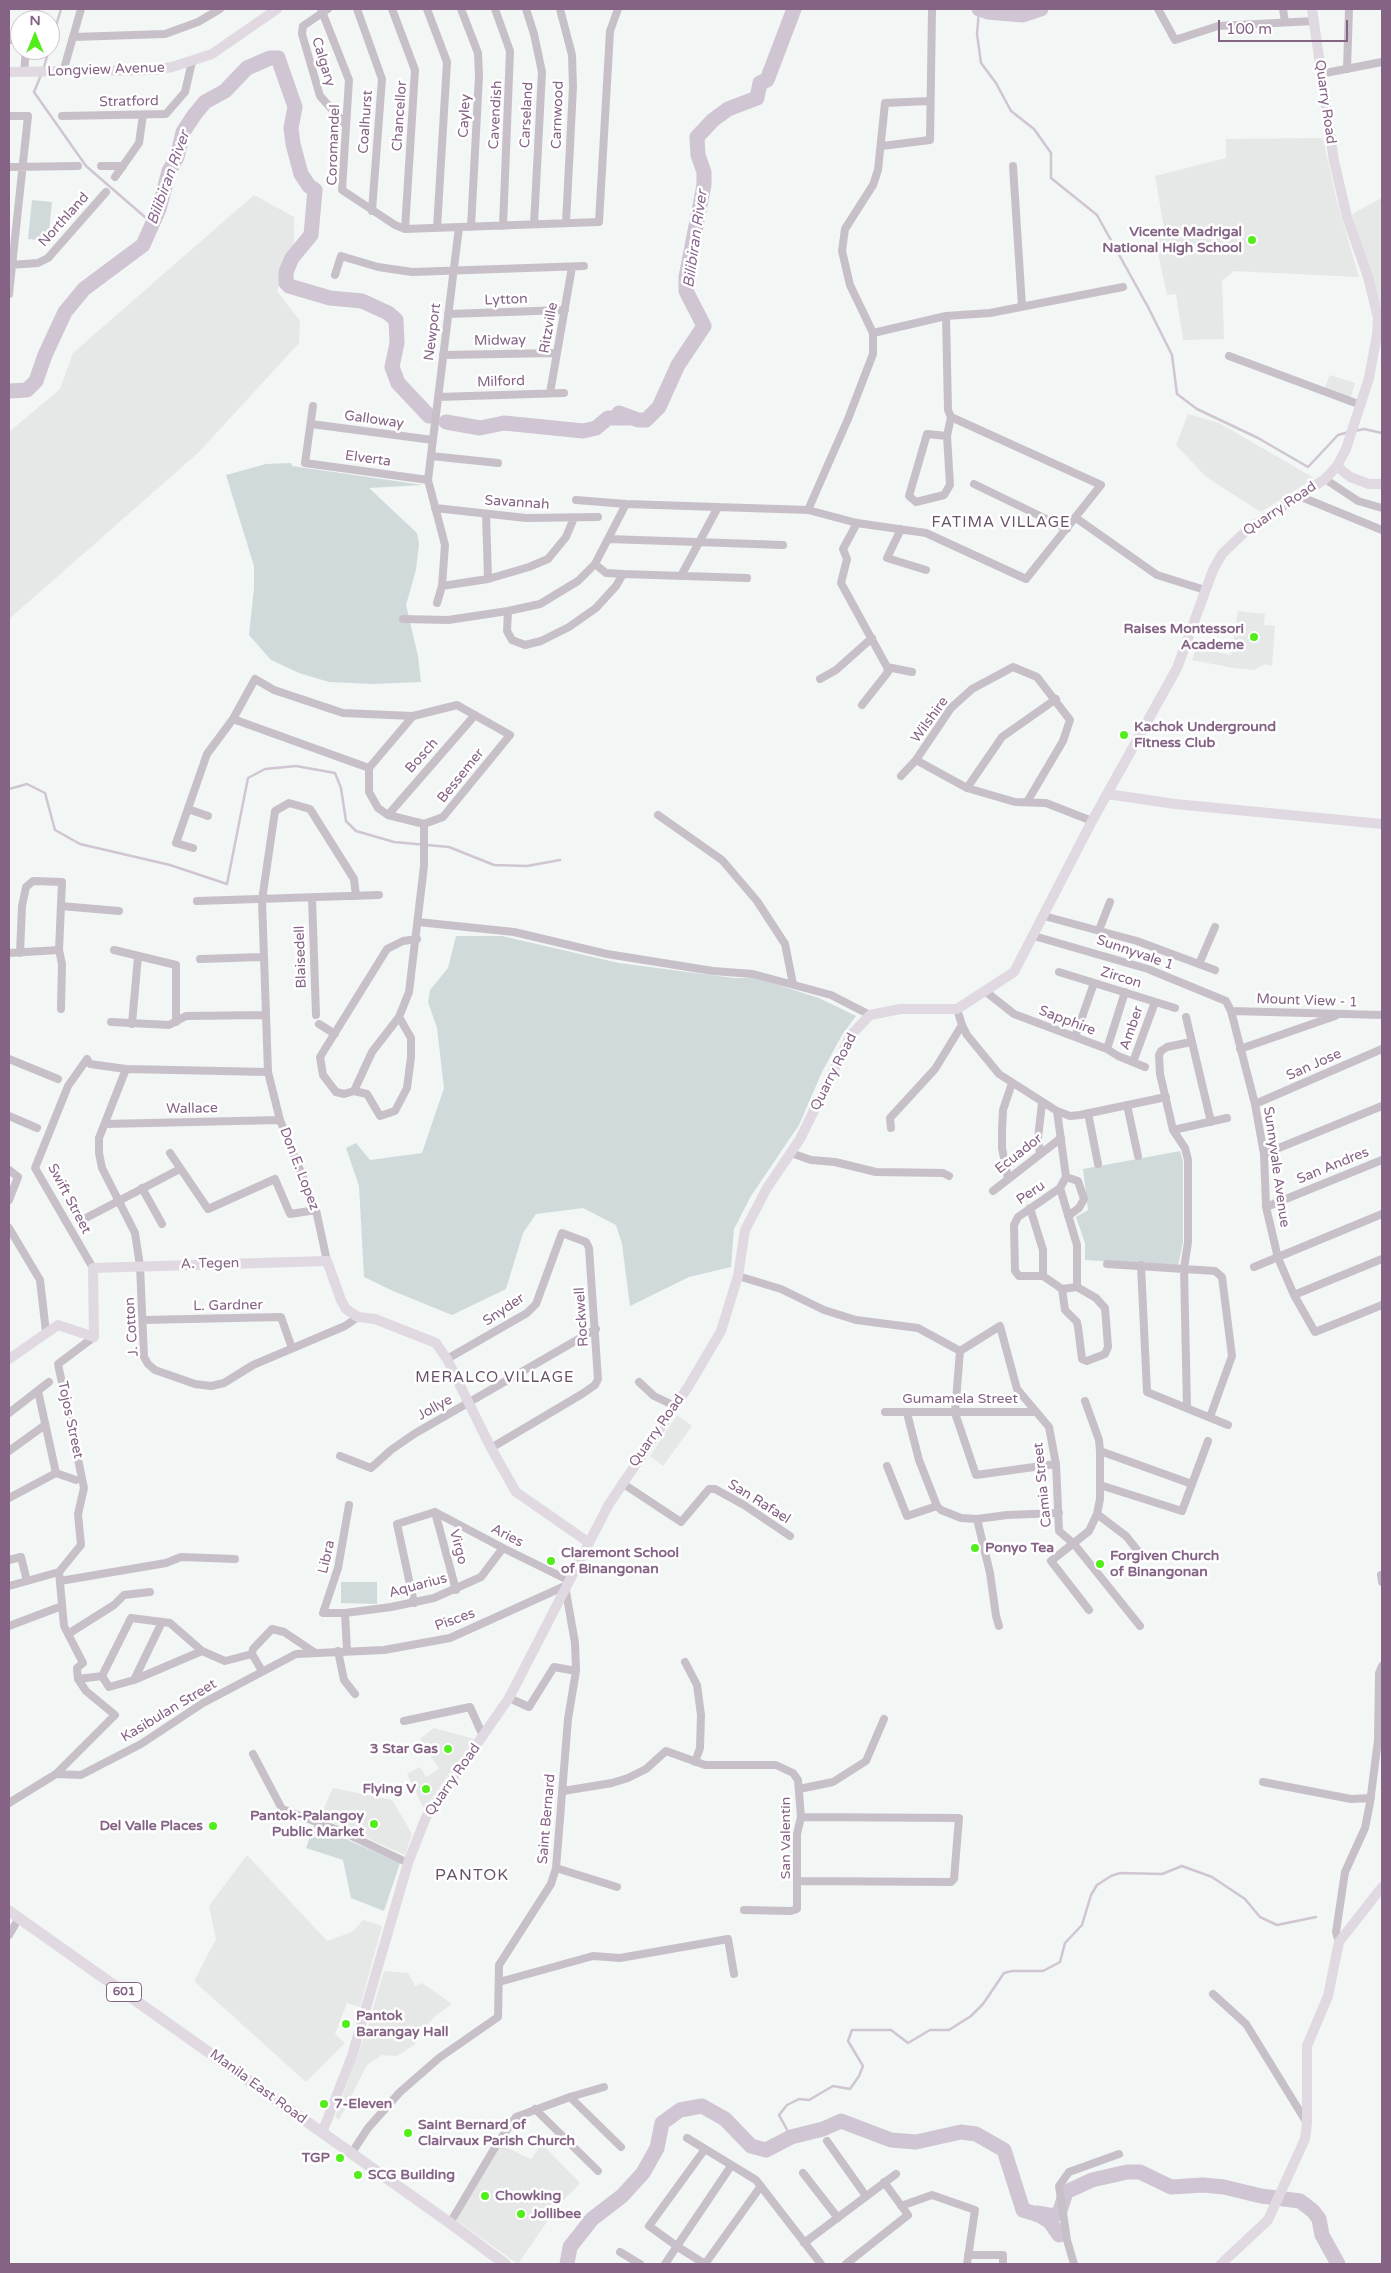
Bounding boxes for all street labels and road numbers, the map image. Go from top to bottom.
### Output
street label: Calgary [308,35,338,89]
street label: Quarry Road [1311,59,1339,145]
street label: Longview Avenue [47,60,165,80]
street label: Chancellor [389,80,411,152]
street label: Cavendish [486,80,506,150]
street label: Carseland [517,81,537,149]
street label: Carnwood [548,81,568,149]
street label: Coalhurst [355,90,377,154]
street label: Stratford [99,93,159,111]
street label: Cayley [455,94,475,138]
street label: Coromandel [324,104,344,186]
street label: Northland [35,189,93,251]
street label: Lytton [484,291,528,309]
street label: Ritzville [536,301,562,355]
street label: Newport [421,302,445,362]
street label: Midway [474,332,526,350]
street label: Milford [477,373,525,391]
street label: Galloway [343,407,405,433]
street label: Elverta [344,447,392,471]
street label: Quarry Road [1240,478,1320,540]
street label: Savannah [484,492,550,514]
street label: Wilshire [908,694,952,746]
street label: Bosch [402,735,442,777]
street label: Bessemer [434,745,488,807]
street label: Blaisedell [292,925,310,989]
street label: Sunnyvale 1 [1094,932,1176,974]
street label: Zircon [1098,964,1144,992]
street label: Mount View - 1 [1256,991,1358,1011]
street label: Sapphire [1036,1003,1098,1039]
street label: Amber [1117,1004,1147,1052]
street label: Quarry Road [807,1030,861,1114]
street label: San Jose [1284,1045,1344,1085]
street label: Wallace [166,1100,218,1118]
street label: Sunnyvale Avenue [1259,1106,1293,1228]
street label: Don E. Lopez [275,1125,323,1213]
street label: Ecuador [992,1130,1046,1178]
street label: San Andres [1295,1144,1371,1188]
street label: Swift Street [44,1161,94,1237]
street label: Peru [1013,1177,1049,1209]
street label: A. Tegen [181,1255,239,1273]
street label: Rockwell [572,1287,592,1347]
street label: Snyder [480,1290,528,1330]
street label: J. Cotton [122,1297,142,1357]
street label: L. Gardner [193,1297,263,1315]
street label: Tojos Street [54,1380,86,1460]
street label: Quarry Road [626,1391,688,1471]
street label: Gumamela Street [902,1391,1018,1407]
street label: Jollye [415,1392,455,1424]
street label: Camia Street [1030,1442,1056,1528]
street label: San Rafael [725,1476,793,1528]
street label: Aries [488,1521,526,1551]
street label: Virgo [445,1528,471,1566]
street label: Libra [315,1539,339,1575]
street label: Aquarius [387,1570,449,1602]
street label: Pisces [433,1605,477,1635]
street label: Kasibulan Street [118,1676,220,1746]
street label: Quarry Road [422,1740,484,1820]
street label: Saint Bernard [535,1773,559,1865]
street label: San Valentin [778,1797,794,1879]
road number: 601 [106,1982,142,2001]
street label: Manila East Road [206,2046,310,2128]

